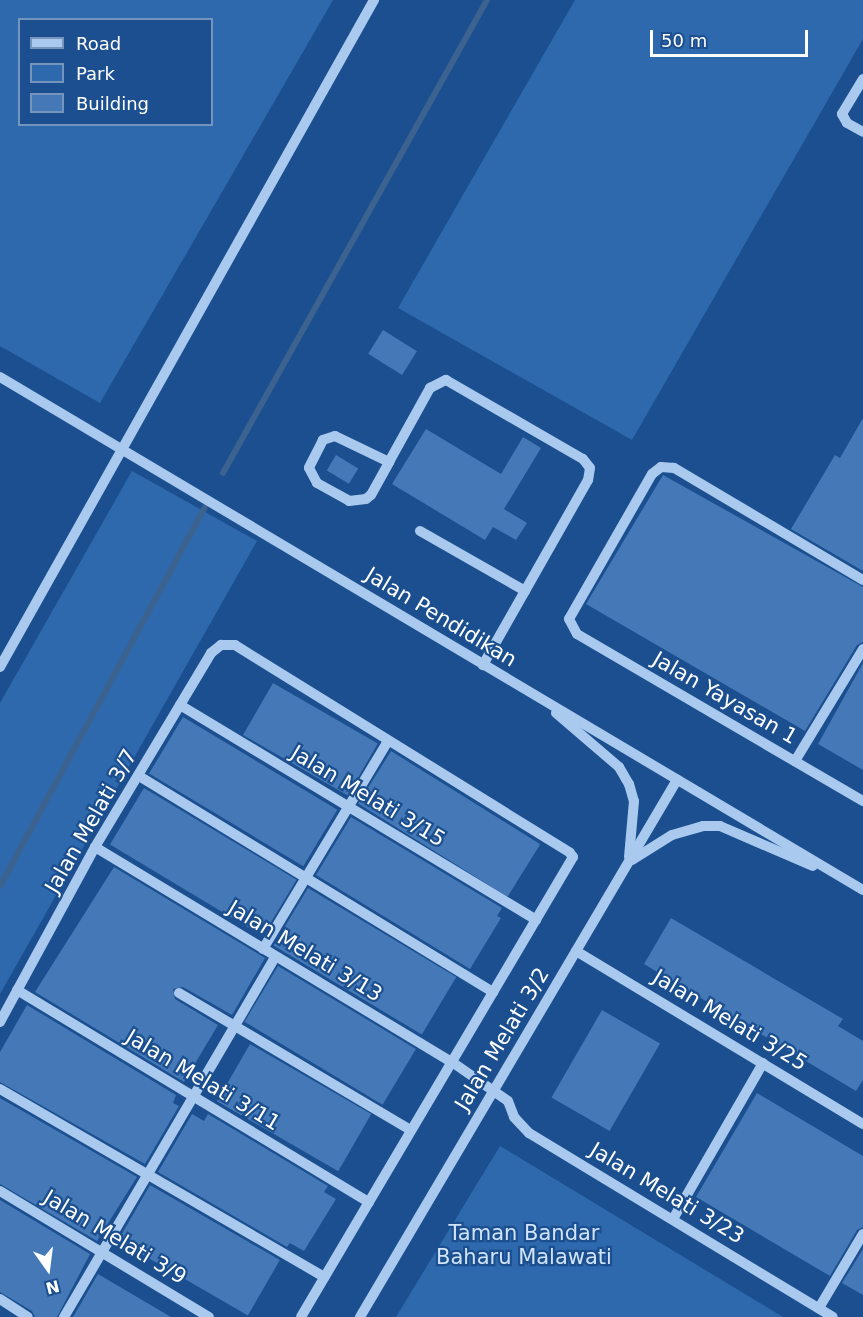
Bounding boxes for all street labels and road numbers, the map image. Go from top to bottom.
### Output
street label: Jalan Pendidikan [361,562,521,672]
street label: Jalan Yayasan 1 [648,646,802,750]
street label: Jalan Melati 3/15 [286,740,450,852]
street label: Jalan Melati 3/7 [40,745,142,897]
street label: Jalan Melati 3/13 [223,895,387,1007]
street label: Jalan Melati 3/2 [449,963,555,1115]
street label: Jalan Melati 3/25 [648,964,812,1076]
street label: Jalan Melati 3/11 [121,1024,285,1136]
street label: Jalan Melati 3/23 [585,1137,749,1249]
street label: Jalan Melati 3/9 [39,1184,191,1290]

